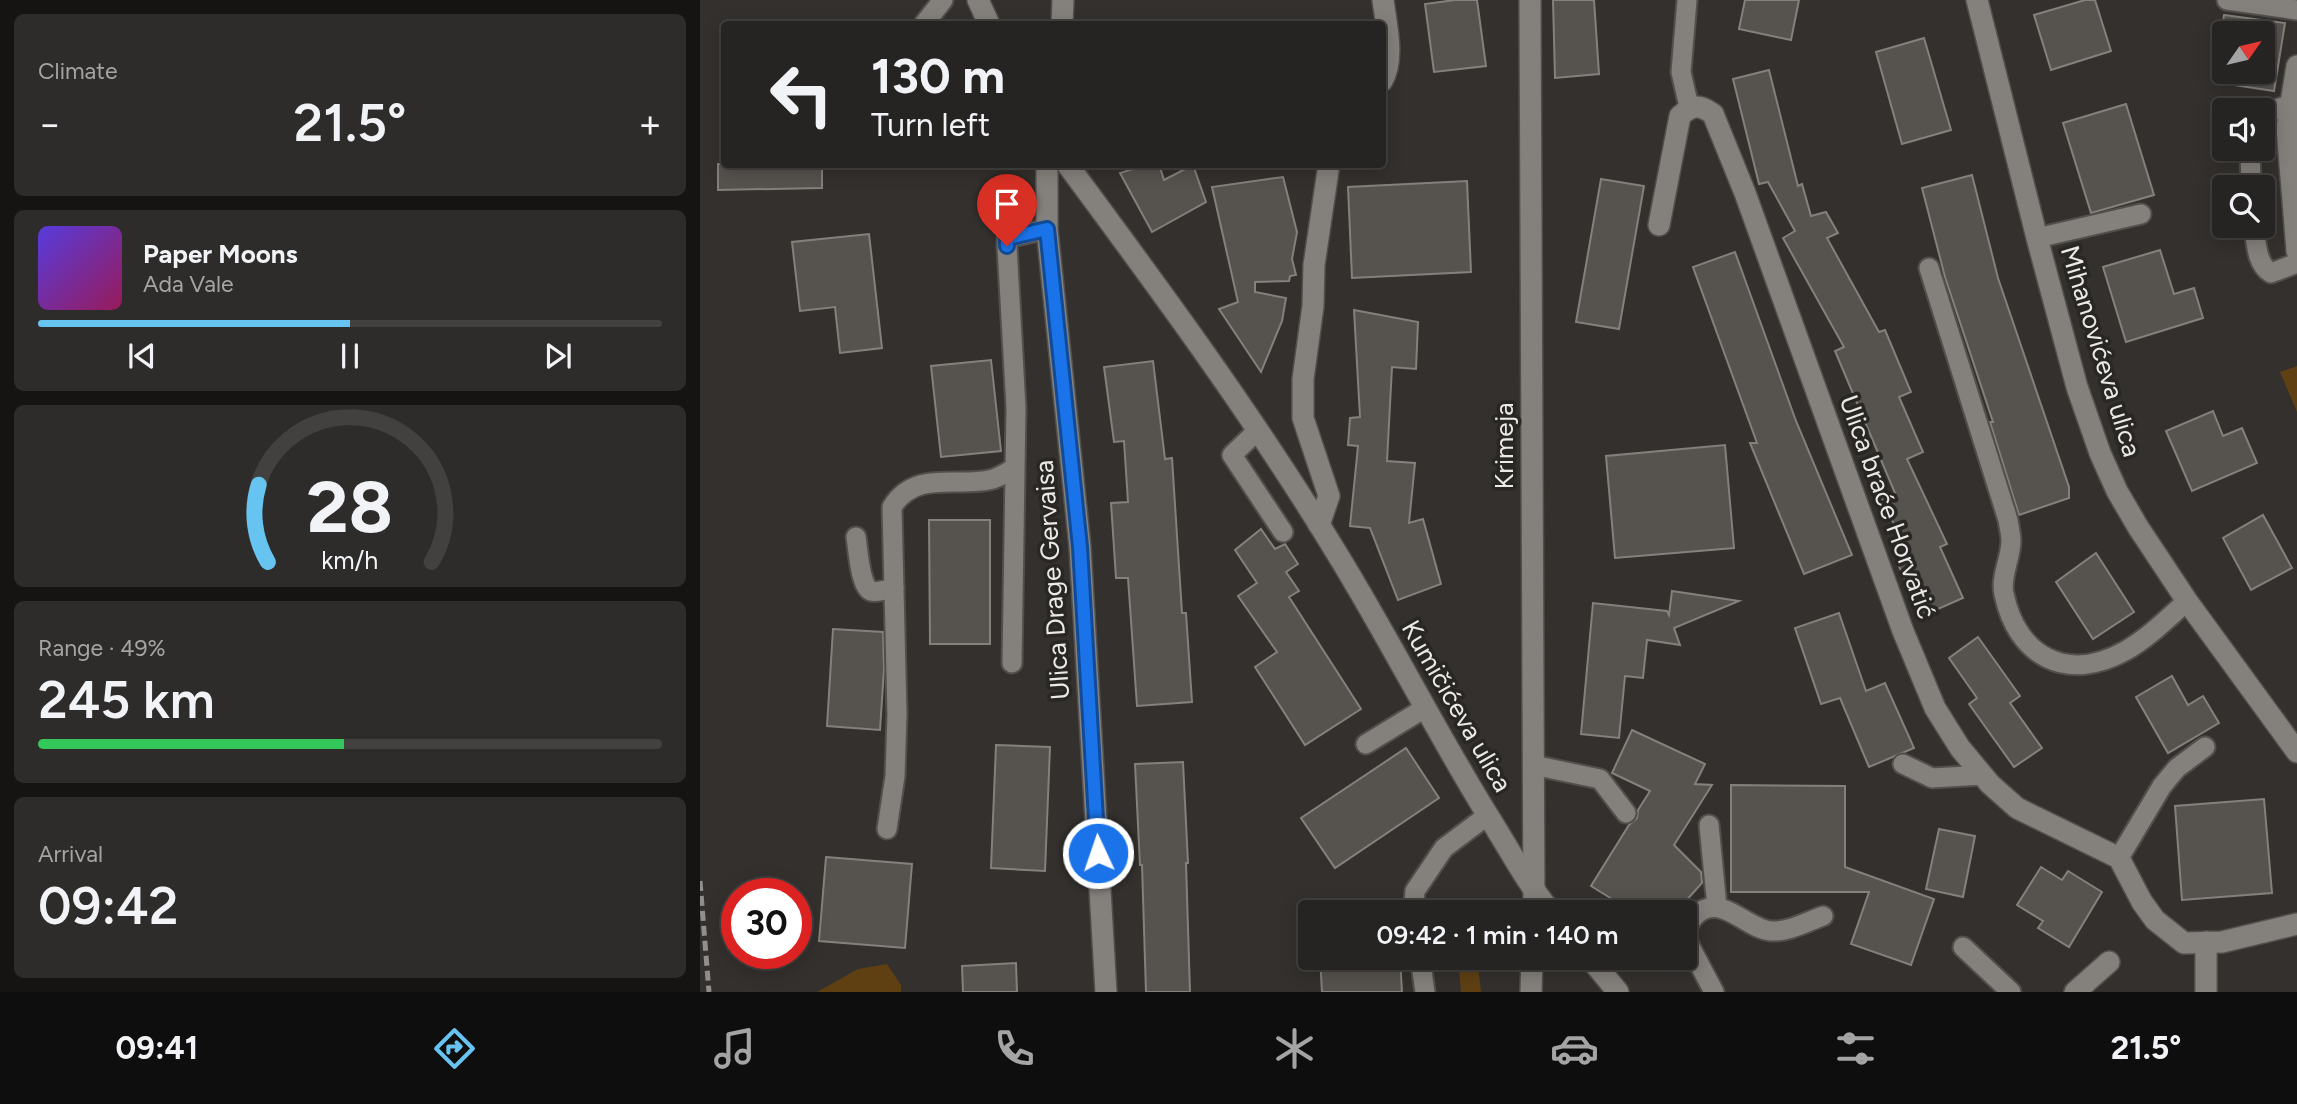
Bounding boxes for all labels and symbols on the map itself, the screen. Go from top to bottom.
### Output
north arrow [2212,21,2275,84]
pin [977,174,1037,246]
street label: Mihanovićeva ulica [2054,242,2148,460]
street label: Ulica braće Horvatić [1833,391,1943,623]
street label: Krimeja [1488,402,1520,490]
street label: Ulica Drage Gervaisa [1028,459,1076,701]
street label: Kumičićeva ulica [1395,614,1519,798]
position arrow [1061,816,1135,890]
speed limit sign: 30 [721,878,812,969]

